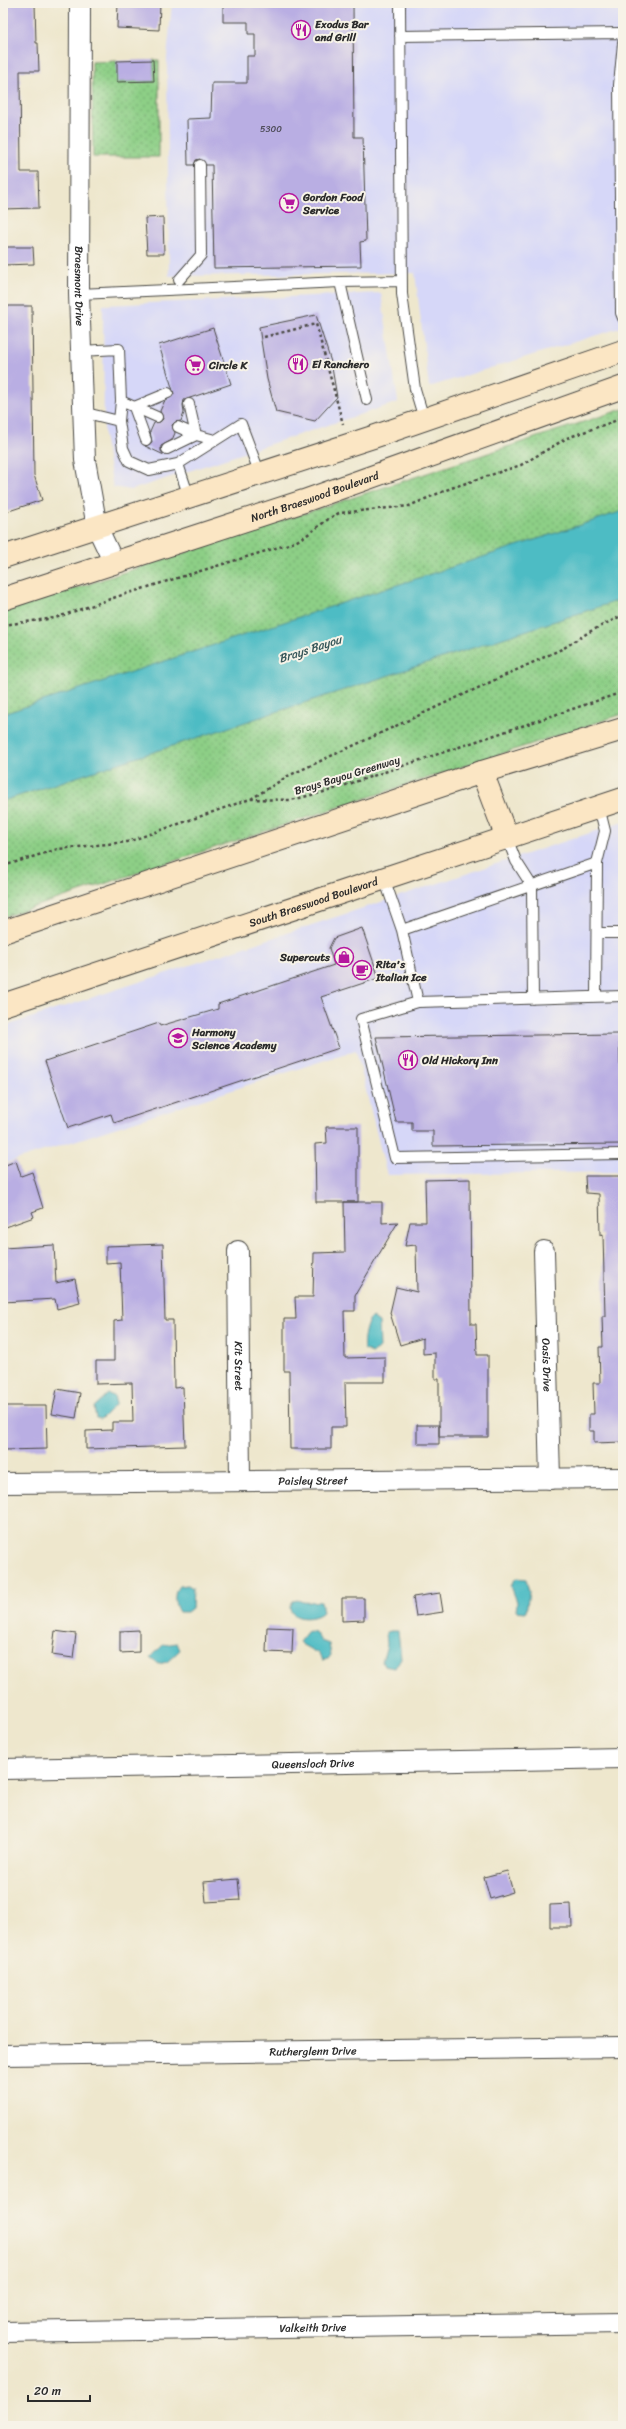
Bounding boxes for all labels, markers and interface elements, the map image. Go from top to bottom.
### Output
place label: Exodus Bar and Grill [314,15,370,47]
restaurant icon: Exodus Bar and Grill [290,19,312,41]
house number: 5300 [260,121,282,137]
place label: Gordon Food Service [302,188,364,220]
supermarket icon: Gordon Food Service [278,192,300,214]
street label: Braesmont Drive [69,246,89,327]
restaurant icon: El Ranchero [287,353,309,375]
supermarket icon: Circle K [184,354,206,376]
place label: El Ranchero [312,355,370,374]
place label: Circle K [208,356,249,375]
street label: North Braeswood Boulevard [248,466,383,528]
water label: Brays Bayou [276,628,346,670]
street label: Brays Bayou Greenway [292,750,403,801]
street label: South Braeswood Boulevard [246,872,382,933]
shop icon: Supercuts [333,946,355,968]
place label: Supercuts [279,948,331,967]
place label: Rita's Italian Ice [375,955,427,987]
cafe icon: Rita's Italian Ice [351,959,373,981]
place label: Harmony Science Academy [191,1023,277,1055]
school or university icon: Harmony Science Academy [167,1027,189,1049]
restaurant icon: Old Hickory Inn [397,1049,419,1071]
place label: Old Hickory Inn [421,1051,498,1070]
street label: Oasis Drive [536,1338,557,1392]
street label: Kit Street [229,1341,248,1391]
street label: Paisley Street [278,1471,348,1491]
street label: Queensloch Drive [272,1754,355,1774]
street label: Rutherglenn Drive [269,2041,357,2062]
street label: Valkeith Drive [279,2318,347,2338]
scale bar [28,2377,90,2403]
text: 20 m [34,2380,61,2402]

